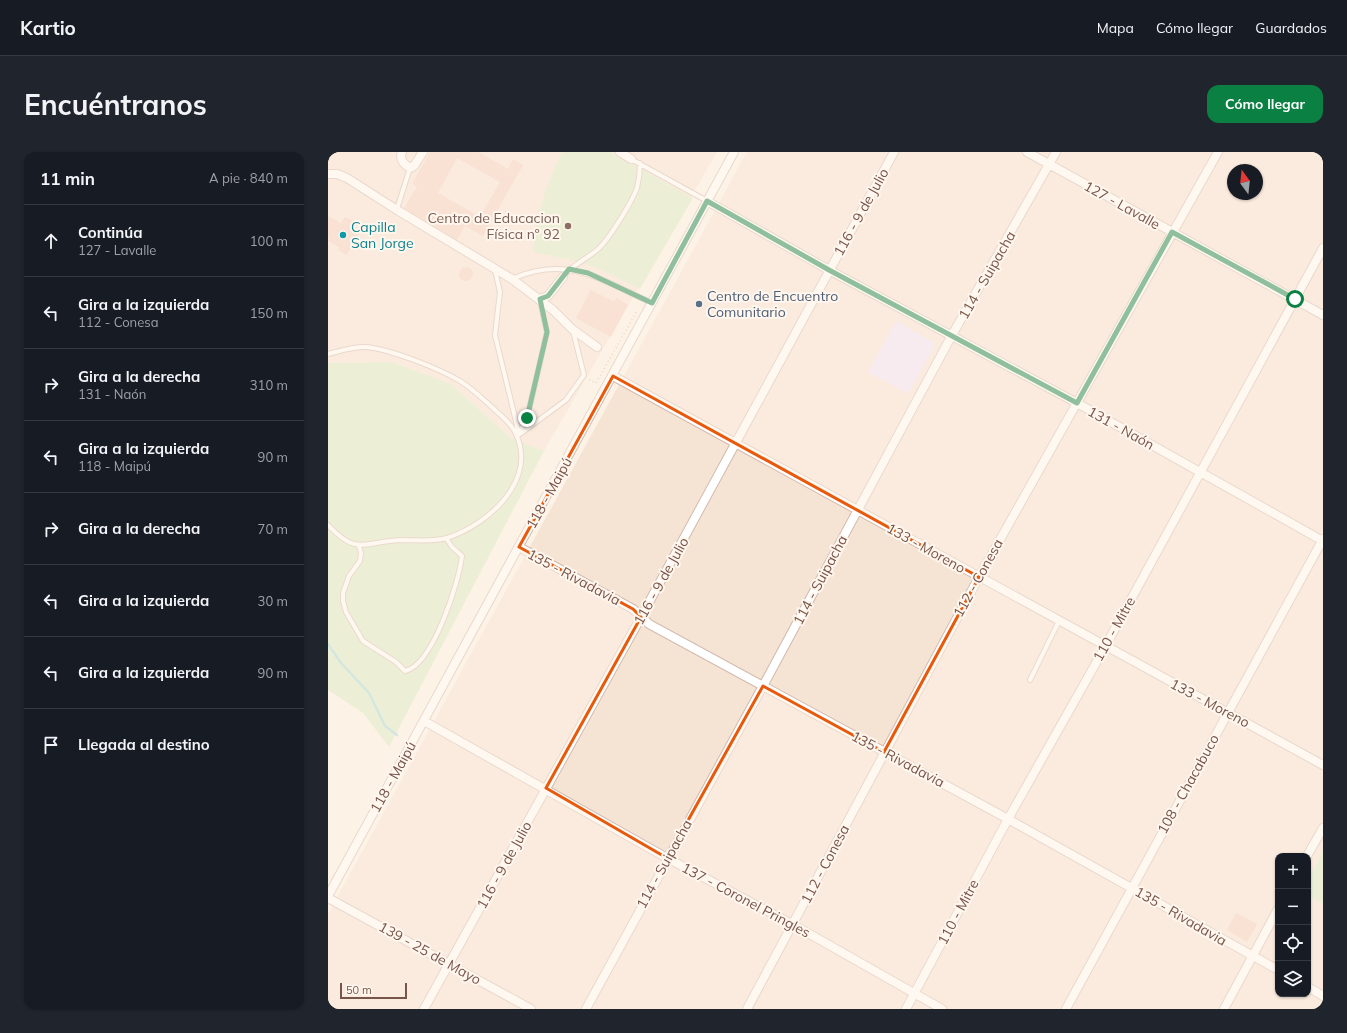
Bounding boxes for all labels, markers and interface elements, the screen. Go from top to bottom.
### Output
text: Kartio [20,16,76,40]
text: Mapa [1097,19,1134,37]
text: Cómo llegar [1156,19,1233,37]
text: Guardados [1255,19,1327,37]
button: Cómo llegar [1207,85,1323,123]
text: Encuéntranos [24,87,207,122]
north arrow [1227,164,1263,200]
street label: 116 - 9 de Julio [829,165,893,259]
text: 11 min [40,168,95,189]
text: A pie · 840 m [209,170,288,186]
street label: 127 - Lavalle [1081,177,1163,233]
place label: Centro de Educacion Física nº 92 [427,209,560,243]
place label: Capilla San Jorge [351,218,414,252]
marker: Centro de Educacion Física nº 92 [563,221,573,231]
text: Continúa [78,223,143,242]
street label: 114 - Suipacha [954,228,1020,322]
icon: ahead [40,230,62,252]
marker: Capilla San Jorge [338,230,348,240]
text: 100 m [250,233,288,249]
text: 127 - Lavalle [78,242,156,258]
place label: Centro de Encuentro Comunitario [707,287,838,321]
route start [1286,290,1304,308]
text: Gira a la izquierda [78,295,209,314]
marker: Centro de Encuentro Comunitario [694,299,704,309]
icon: left [40,302,62,324]
text: 150 m [250,305,288,321]
text: 112 - Conesa [78,314,159,330]
text: Gira a la derecha [78,367,200,386]
icon: right [40,374,62,396]
text: 310 m [250,377,288,393]
text: 131 - Naón [78,386,146,402]
street label: 131 - Naón [1084,402,1158,454]
route end [518,409,536,427]
text: Gira a la izquierda [78,439,209,458]
icon: left [40,446,62,468]
text: 90 m [258,449,288,465]
street label: 118 - Maipú [522,454,576,532]
text: 118 - Maipú [78,458,151,474]
icon: right [40,518,62,540]
text: Gira a la derecha [78,519,200,538]
street label: 133 - Moreno [883,519,969,577]
text: 70 m [258,521,288,537]
street label: 114 - Suipacha [789,532,851,628]
street label: 116 - 9 de Julio [629,534,693,628]
street label: 112 - Conesa [949,536,1007,620]
street label: 135 - Rivadavia [524,545,624,609]
icon: left [40,590,62,612]
text: Gira a la izquierda [78,591,209,610]
text: 30 m [258,593,288,609]
street label: 110 - Mitre [1089,593,1139,665]
icon: left [40,662,62,684]
text: Gira a la izquierda [78,663,209,682]
text: 90 m [258,665,288,681]
street label: 133 - Moreno [1167,675,1253,731]
street label: 135 - Rivadavia [848,727,948,791]
street label: 108 - Chacabuco [1153,731,1223,837]
icon: arrive [40,734,62,756]
text: Llegada al destino [78,735,210,754]
street label: 118 - Maipú [366,738,420,816]
street label: 114 - Suipacha [632,816,696,912]
street label: 116 - 9 de Julio [472,818,536,912]
street label: 112 - Conesa [797,821,853,907]
map controls [1275,853,1311,997]
button: + [1275,853,1311,889]
street label: 137 - Coronel Pringles [679,858,814,942]
street label: 110 - Mitre [933,876,983,948]
street label: 135 - Rivadavia [1132,882,1230,950]
button: − [1275,889,1311,925]
street label: 139 - 25 de Mayo [376,917,484,989]
button: locate [1275,925,1311,961]
button: layers [1275,961,1311,997]
scale bar [340,981,407,1000]
text: 50 m [346,983,372,997]

